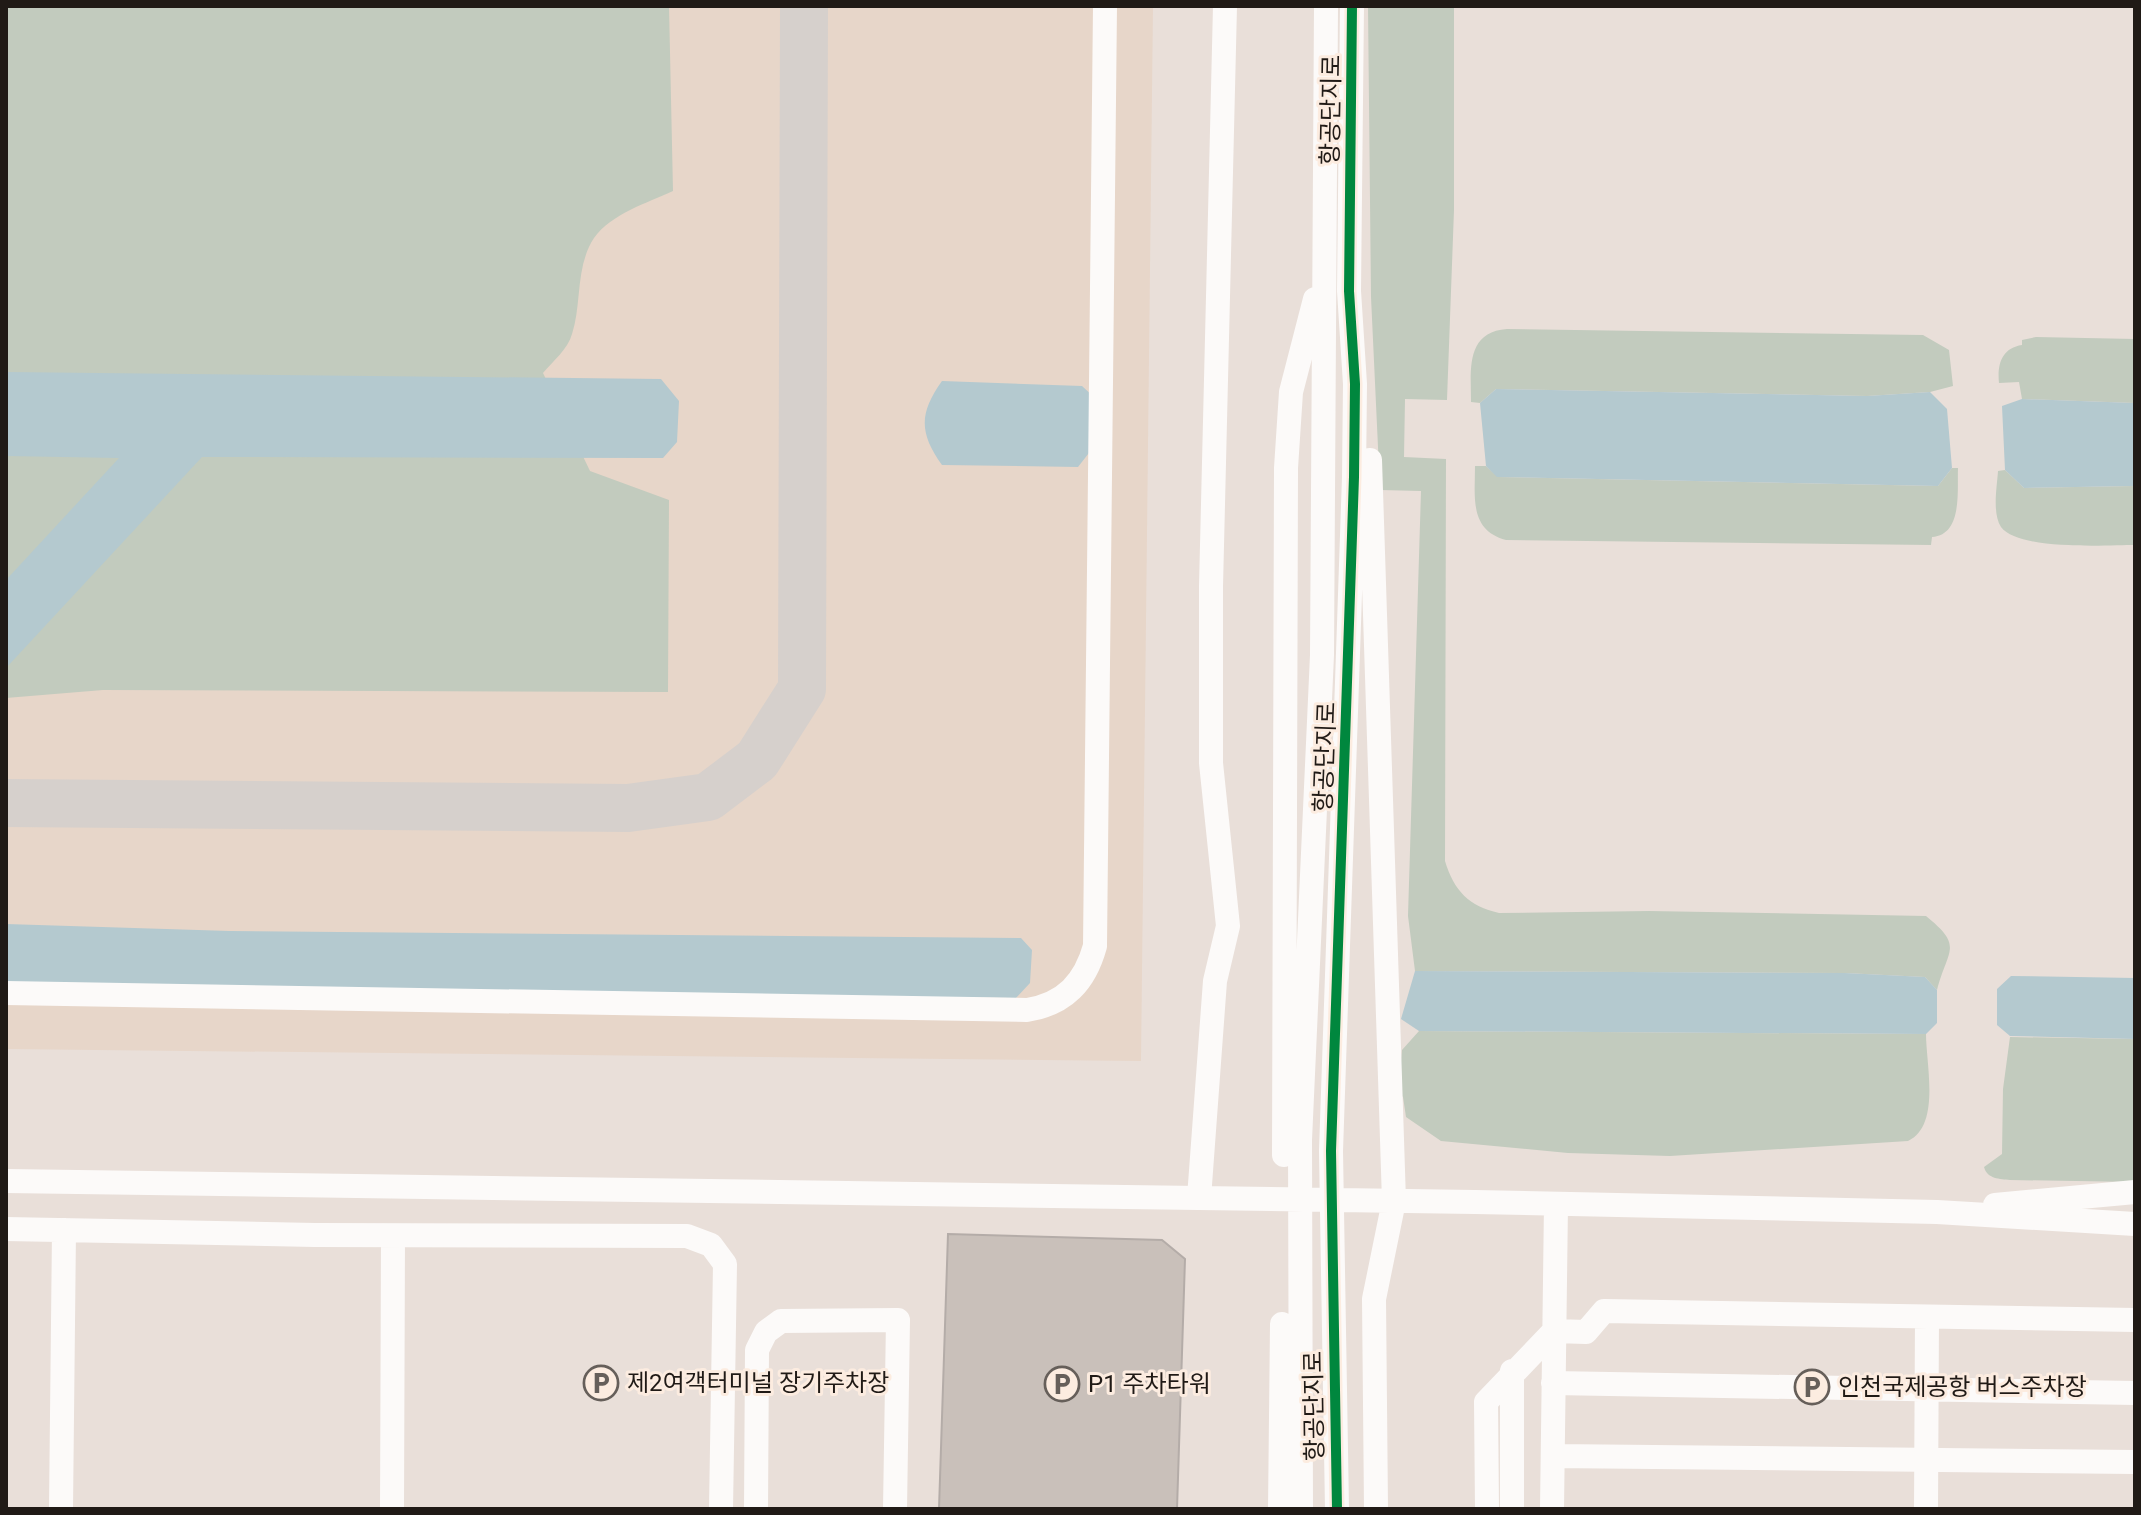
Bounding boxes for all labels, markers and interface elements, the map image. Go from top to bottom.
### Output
street label: 항공단지로 [1316,55,1346,165]
street label: 항공단지로 [1309,701,1341,813]
street label: 항공단지로 [1299,1351,1329,1461]
parking icon: 제2여객터미널 장기주차장 [582,1364,620,1402]
parking icon: P1 주차타워 [1043,1365,1081,1403]
parking icon: 인천국제공항 버스주차장 [1793,1368,1831,1406]
place label: 제2여객터미널 장기주차장 [627,1369,889,1397]
place label: P1 주차타워 [1088,1370,1211,1398]
place label: 인천국제공항 버스주차장 [1838,1373,2087,1401]

